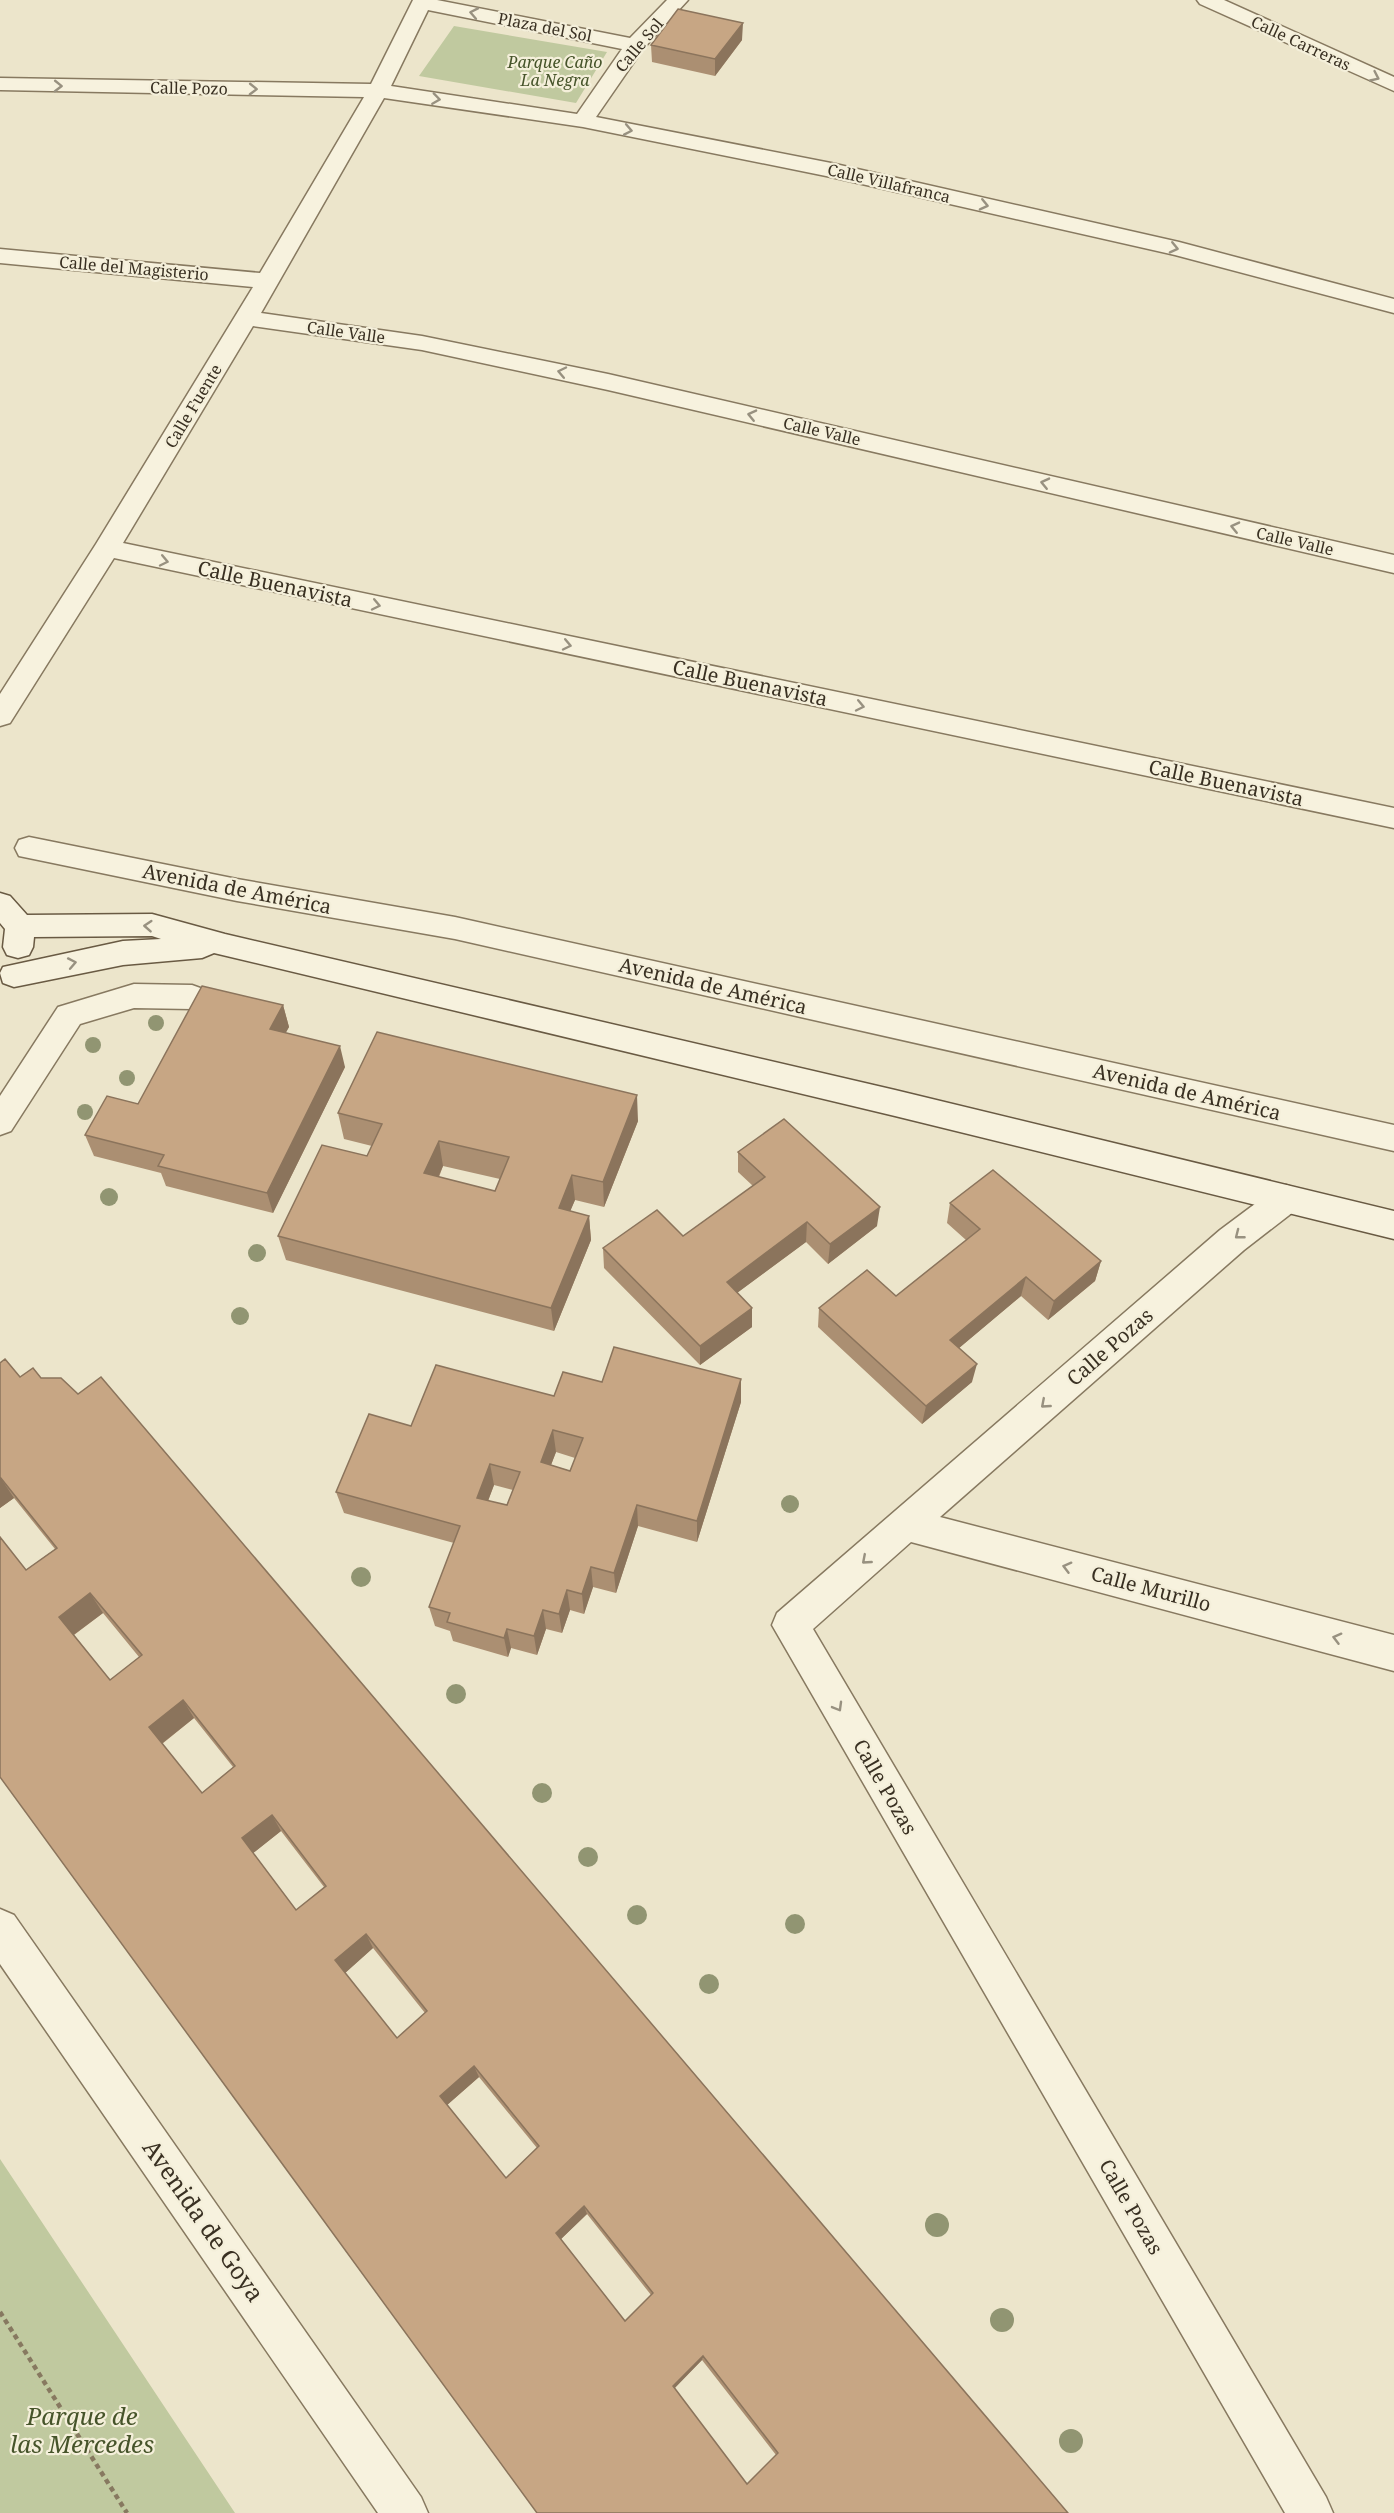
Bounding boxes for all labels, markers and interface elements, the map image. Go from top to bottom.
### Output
one-way arrow [469,7,479,20]
street label: Plaza del Sol [496,7,594,47]
street label: Calle Carreras [1248,10,1354,76]
street label: Calle Sol [610,13,668,77]
park label: Parque Caño La Negra [506,51,603,91]
one-way arrow [1369,69,1380,81]
street label: Calle Pozo [150,76,228,100]
one-way arrow [54,79,63,92]
one-way arrow [249,83,258,95]
one-way arrow [431,93,441,105]
one-way arrow [623,123,633,136]
street label: Calle Villafranca [825,158,953,208]
one-way arrow [978,197,988,210]
one-way arrow [1169,241,1179,254]
street label: Calle del Magisterio [58,251,210,285]
street label: Calle Valle [305,316,387,348]
street label: Calle Fuente [159,360,227,452]
one-way arrow [558,366,568,379]
one-way arrow [748,409,758,422]
street label: Calle Valle [781,411,863,451]
one-way arrow [1040,477,1050,490]
one-way arrow [1230,521,1240,534]
street label: Calle Valle [1254,521,1336,561]
one-way arrow [159,553,169,566]
street label: Calle Buenavista [195,554,355,613]
one-way arrow [370,598,380,611]
one-way arrow [561,638,571,651]
street label: Calle Buenavista [670,653,830,712]
one-way arrow [855,699,865,712]
street label: Calle Buenavista [1146,753,1306,812]
street label: Avenida de América [140,857,334,920]
one-way arrow [144,920,153,933]
street label: Avenida de América [617,951,810,1020]
one-way arrow [66,957,76,970]
street label: Avenida de América [1091,1057,1284,1126]
one-way arrow [1235,1227,1246,1238]
street label: Calle Pozas [1061,1302,1159,1392]
one-way arrow [1041,1397,1052,1408]
one-way arrow [862,1553,873,1564]
street label: Calle Murillo [1088,1560,1214,1617]
one-way arrow [1063,1562,1073,1574]
one-way arrow [1333,1632,1343,1645]
one-way arrow [831,1701,843,1711]
street label: Calle Pozas [847,1734,924,1839]
street label: Avenida de Goya [136,2132,273,2308]
street label: Calle Pozas [1093,2154,1170,2259]
park label: Parque de las Mercedes [10,2399,154,2460]

